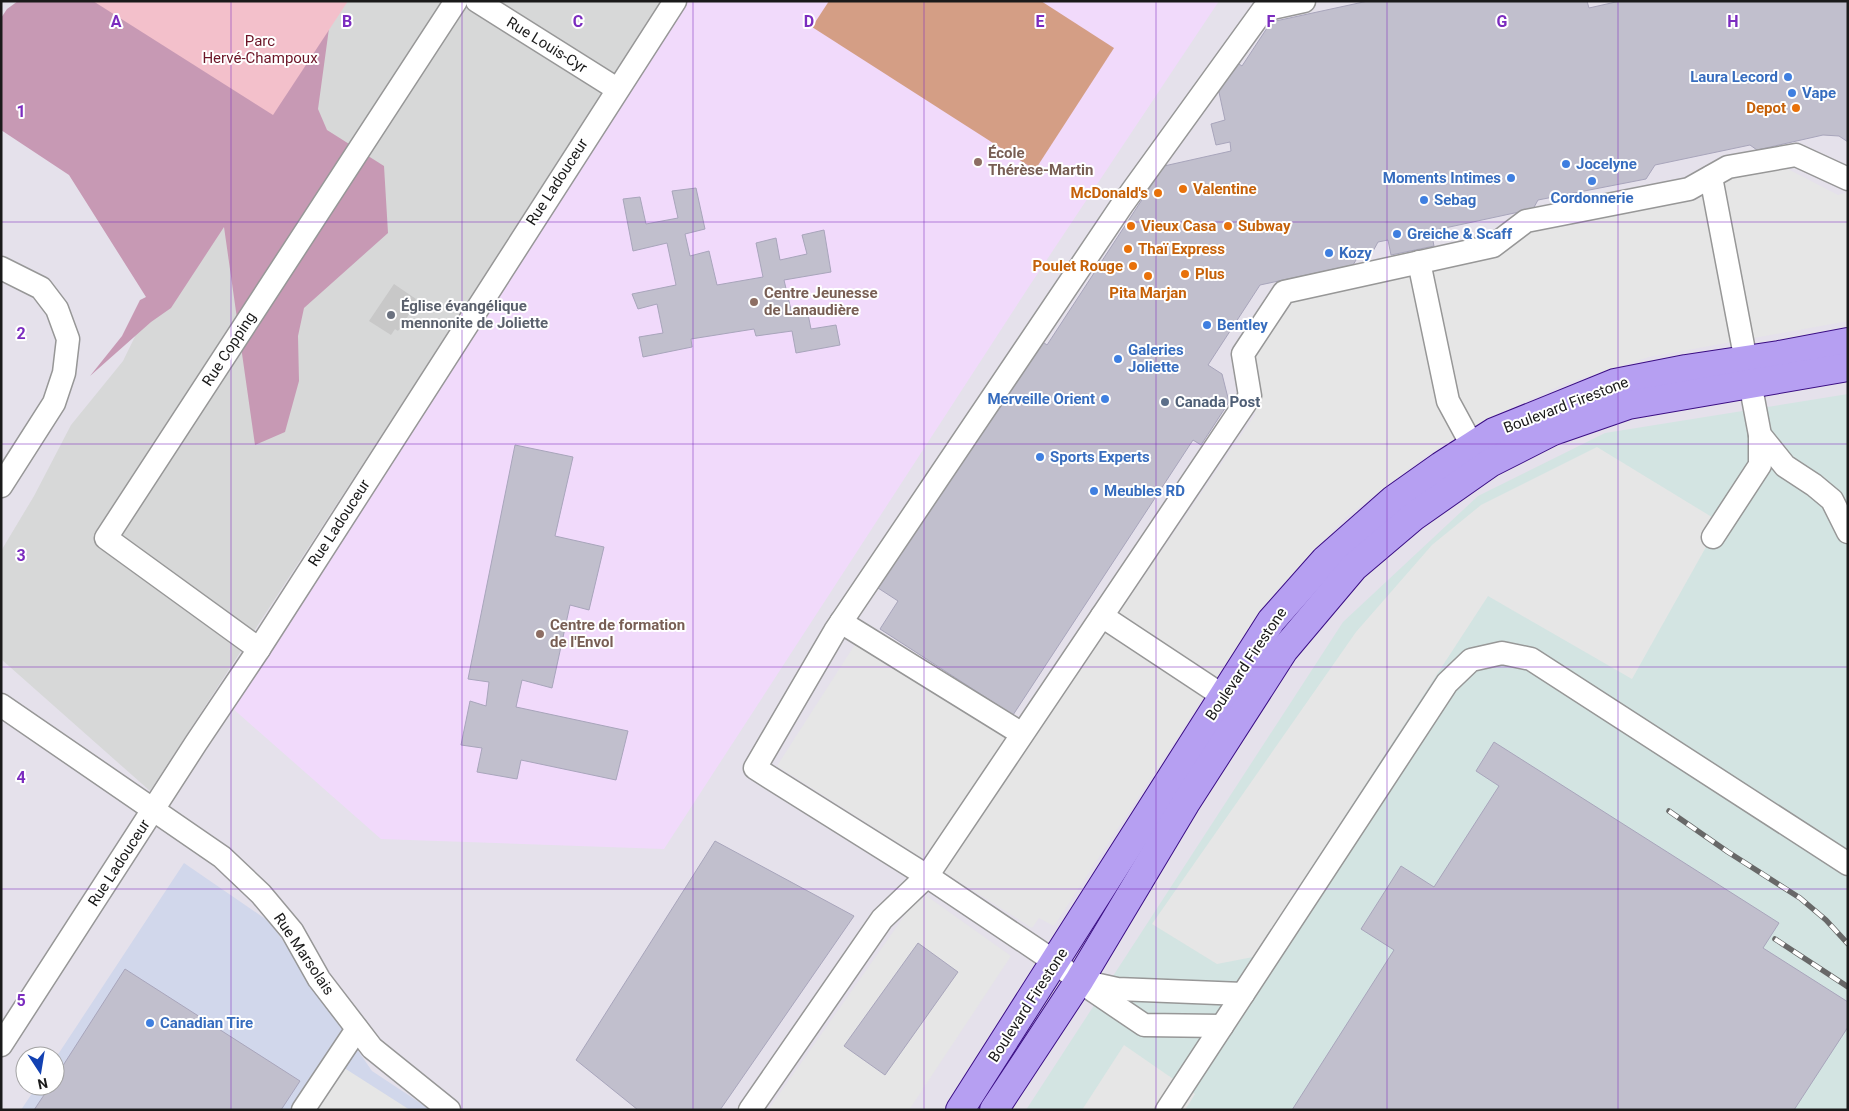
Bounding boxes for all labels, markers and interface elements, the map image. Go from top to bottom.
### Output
text: A [111,12,122,31]
text: B [342,12,352,31]
text: D [804,12,814,31]
text: E [1036,12,1045,31]
text: F [1267,12,1276,31]
text: G [1497,12,1508,31]
text: H [1727,12,1739,31]
street label: Rue Louis-Cyr [503,13,591,77]
park label: Parc Hervé-Champoux [202,32,318,67]
place label: Laura Lecord [1690,68,1778,86]
marker: Laura Lecord [1782,71,1794,83]
place label: Vape [1802,84,1836,102]
marker: Vape [1786,87,1798,99]
place label: Depot [1746,99,1786,117]
text: 1 [16,102,26,121]
marker: Depot [1790,102,1802,114]
street label: Rue Ladouceur [522,135,592,229]
place label: École Thérèse-Martin [988,144,1093,179]
place label: Jocelyne [1576,155,1637,173]
marker: École Thérèse-Martin [972,156,984,168]
marker: Jocelyne [1560,158,1572,170]
place label: Moments Intimes [1383,169,1501,187]
marker: Moments Intimes [1505,172,1517,184]
marker: Cordonnerie [1586,175,1598,187]
place label: Valentine [1193,180,1257,198]
marker: Valentine [1177,183,1189,195]
place label: McDonald's [1071,184,1148,202]
marker: McDonald's [1152,187,1164,199]
place label: Cordonnerie [1550,189,1634,207]
place label: Sebag [1434,191,1476,209]
marker: Sebag [1418,194,1430,206]
place label: Vieux Casa [1141,217,1216,235]
place label: Subway [1238,217,1291,235]
marker: Vieux Casa [1125,220,1137,232]
marker: Subway [1222,220,1234,232]
place label: Greiche & Scaff [1407,225,1513,243]
marker: Greiche & Scaff [1391,228,1403,240]
place label: Thaï Express [1138,240,1225,258]
marker: Thaï Express [1122,243,1134,255]
place label: Kozy [1339,244,1372,262]
marker: Kozy [1323,247,1335,259]
place label: Poulet Rouge [1033,257,1123,275]
marker: Poulet Rouge [1127,260,1139,272]
place label: Plus [1195,265,1225,283]
marker: Plus [1179,268,1191,280]
marker: Pita Marjan [1142,270,1154,282]
place label: Centre Jeunesse de Lanaudière [764,284,877,319]
place label: Pita Marjan [1109,284,1187,302]
marker: Centre Jeunesse de Lanaudière [748,296,760,308]
place label: Église évangélique mennonite de Joliette [401,297,548,332]
street label: Rue Copping [198,309,260,389]
marker: Église évangélique mennonite de Joliette [385,309,397,321]
place label: Bentley [1217,316,1268,334]
marker: Bentley [1201,319,1213,331]
text: 2 [16,324,26,343]
place label: Galeries Joliette [1128,341,1184,376]
marker: Galeries Joliette [1112,353,1124,365]
street label: Boulevard Firestone [1501,373,1631,437]
place label: Merveille Orient [987,390,1095,408]
marker: Merveille Orient [1099,393,1111,405]
place label: Canada Post [1175,393,1260,411]
marker: Canada Post [1159,396,1171,408]
place label: Sports Experts [1050,448,1150,466]
marker: Sports Experts [1034,451,1046,463]
street label: Rue Ladouceur [304,476,374,570]
place label: Meubles RD [1104,482,1185,500]
marker: Meubles RD [1088,485,1100,497]
text: 3 [16,546,26,565]
street label: Boulevard Firestone [1202,604,1290,724]
place label: Centre de formation de l'Envol [550,616,685,651]
marker: Centre de formation de l'Envol [534,628,546,640]
text: 4 [16,768,26,787]
street label: Rue Ladouceur [84,816,154,910]
street label: Rue Marsolais [270,910,338,998]
street label: Boulevard Firestone [984,945,1072,1065]
text: 5 [16,991,26,1010]
place label: Canadian Tire [160,1014,253,1032]
marker: Canadian Tire [144,1017,156,1029]
north arrow [15,1046,65,1096]
text: N [36,1075,49,1093]

